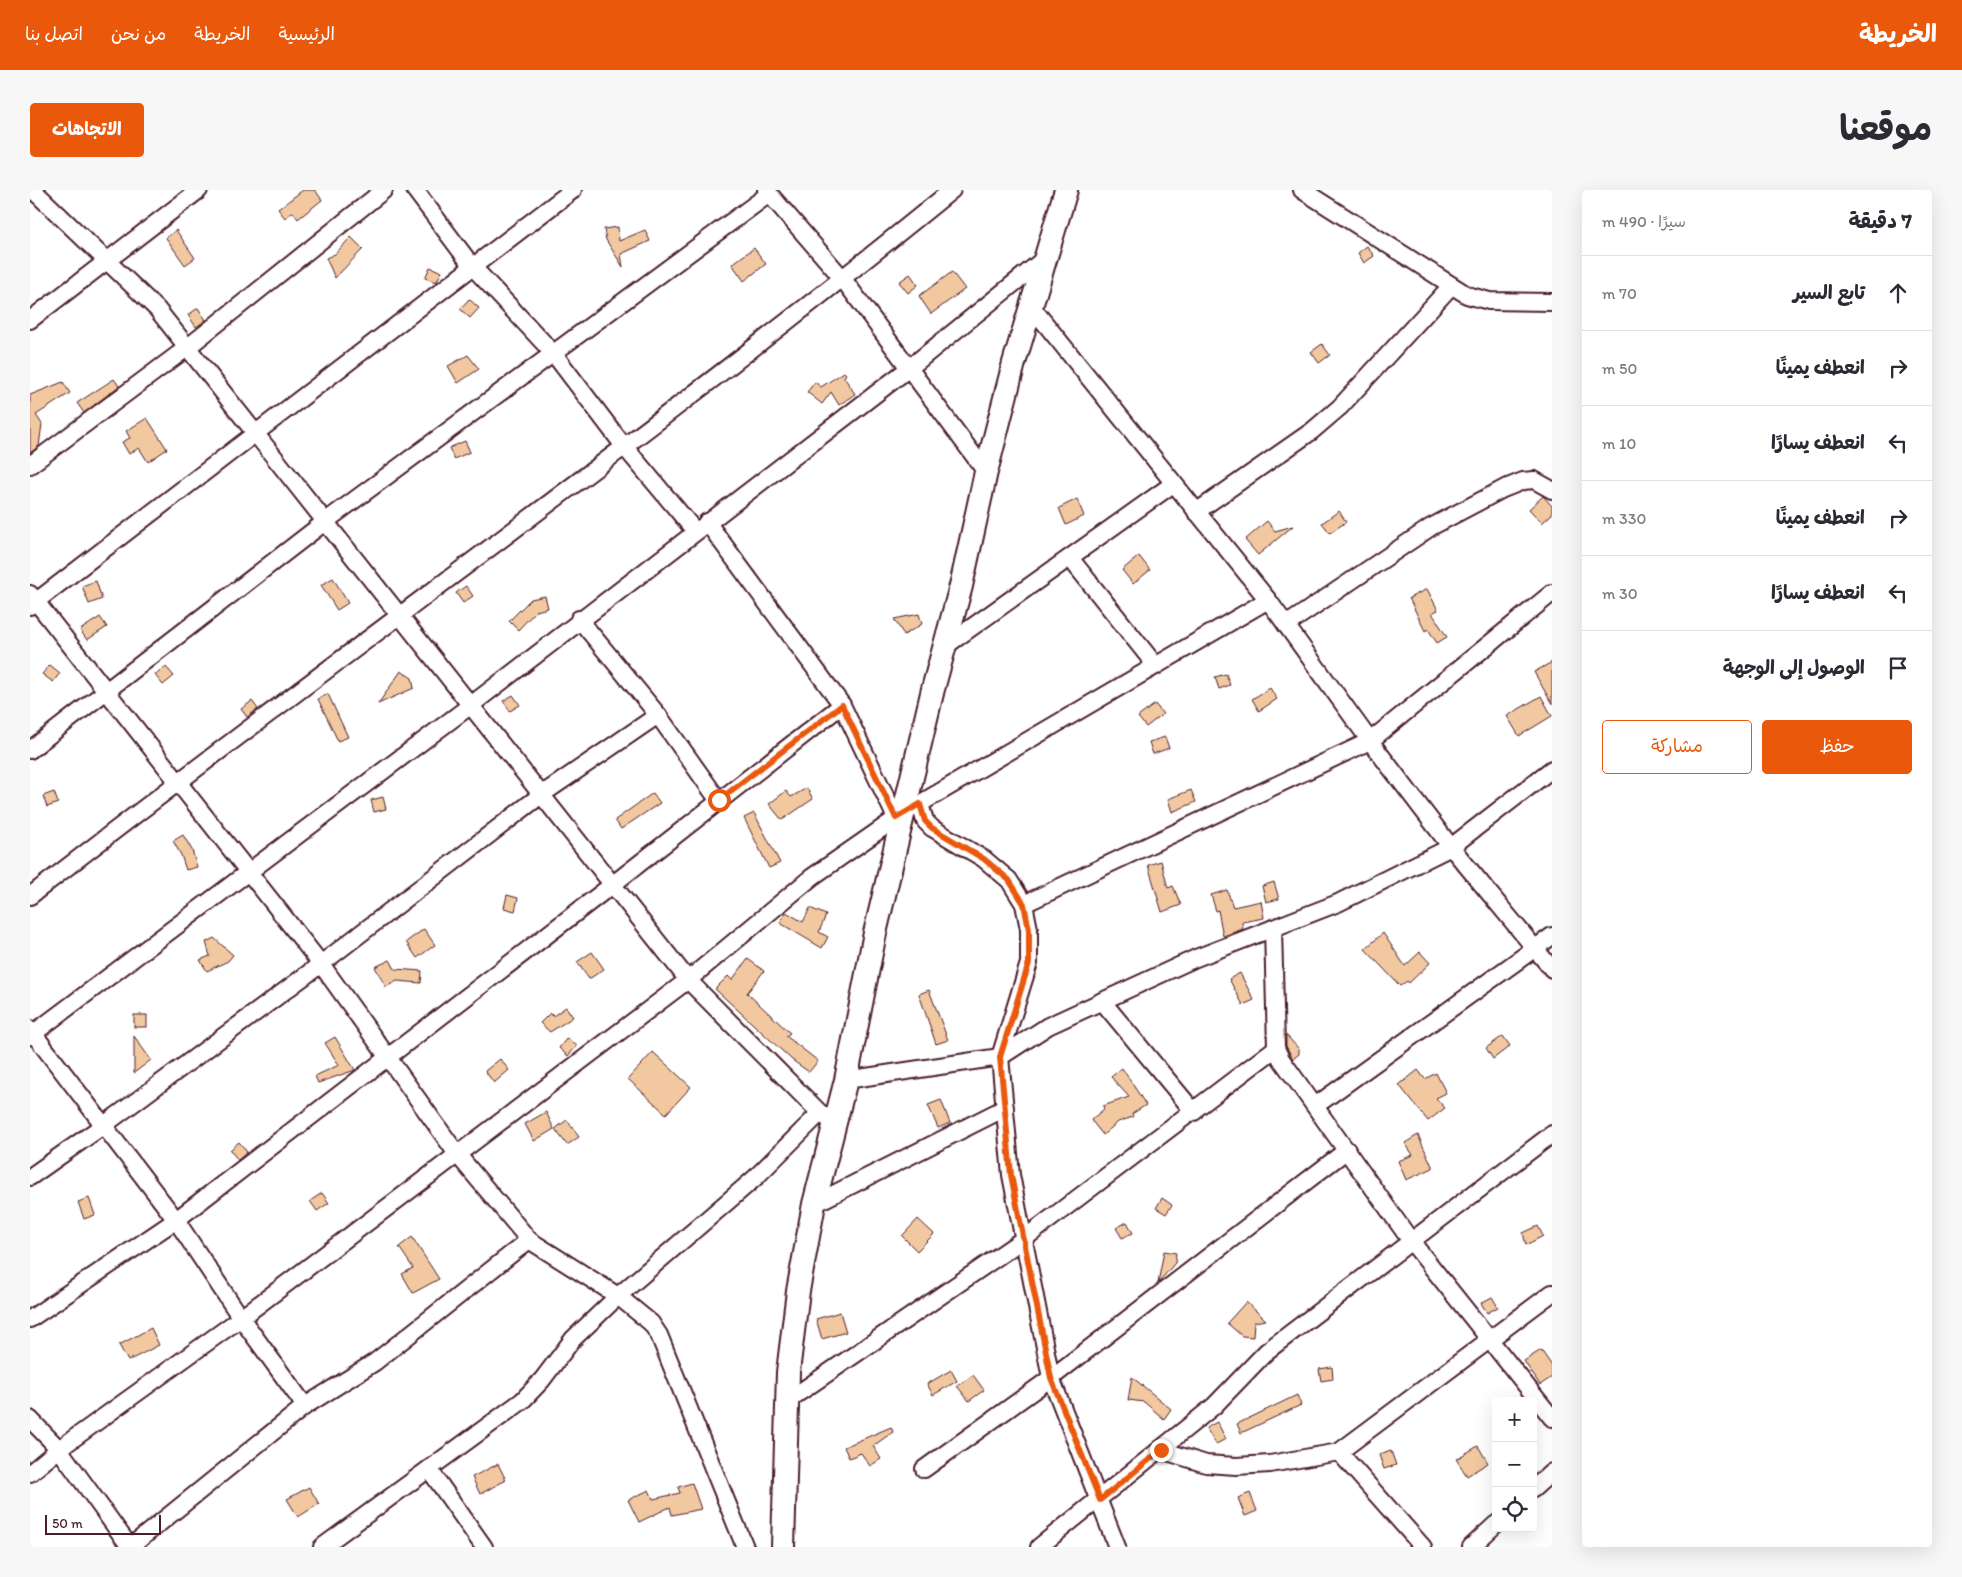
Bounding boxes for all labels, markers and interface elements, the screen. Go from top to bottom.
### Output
text: الخريطة [1859,19,1937,48]
text: اتصل بنا [25,23,83,45]
text: من نحن [111,23,166,45]
text: الخريطة [194,23,251,45]
text: الرئيسية [279,23,335,45]
button: الاتجاهات [30,103,144,157]
text: موقعنا [1839,107,1932,149]
text: 7 دقيقة [1848,208,1912,233]
text: سيرًا · 490 m [1602,212,1686,231]
icon: ahead [1884,279,1912,307]
text: تابع السير [1793,281,1865,304]
text: 70 m [1602,284,1637,303]
icon: right [1884,354,1912,382]
text: انعطف يمينًا [1776,356,1865,379]
text: 50 m [1602,359,1637,378]
icon: left [1884,429,1912,457]
text: انعطف يسارًا [1771,431,1865,454]
text: 10 m [1602,434,1636,453]
icon: right [1884,504,1912,532]
text: انعطف يمينًا [1776,506,1865,529]
text: 330 m [1602,509,1646,528]
icon: left [1884,579,1912,607]
text: انعطف يسارًا [1771,581,1865,604]
text: 30 m [1602,584,1638,603]
icon: arrive [1884,654,1912,682]
text: الوصول إلى الوجهة [1723,656,1865,679]
button: مشاركة [1602,720,1752,774]
button: حفظ [1762,720,1912,774]
route start [708,789,731,812]
map controls [1492,1397,1537,1532]
button: + [1492,1397,1537,1442]
route end [1150,1439,1173,1462]
button: − [1492,1442,1537,1487]
button: locate [1492,1487,1537,1532]
scale bar [45,1512,161,1535]
text: 50 m [52,1515,83,1532]

